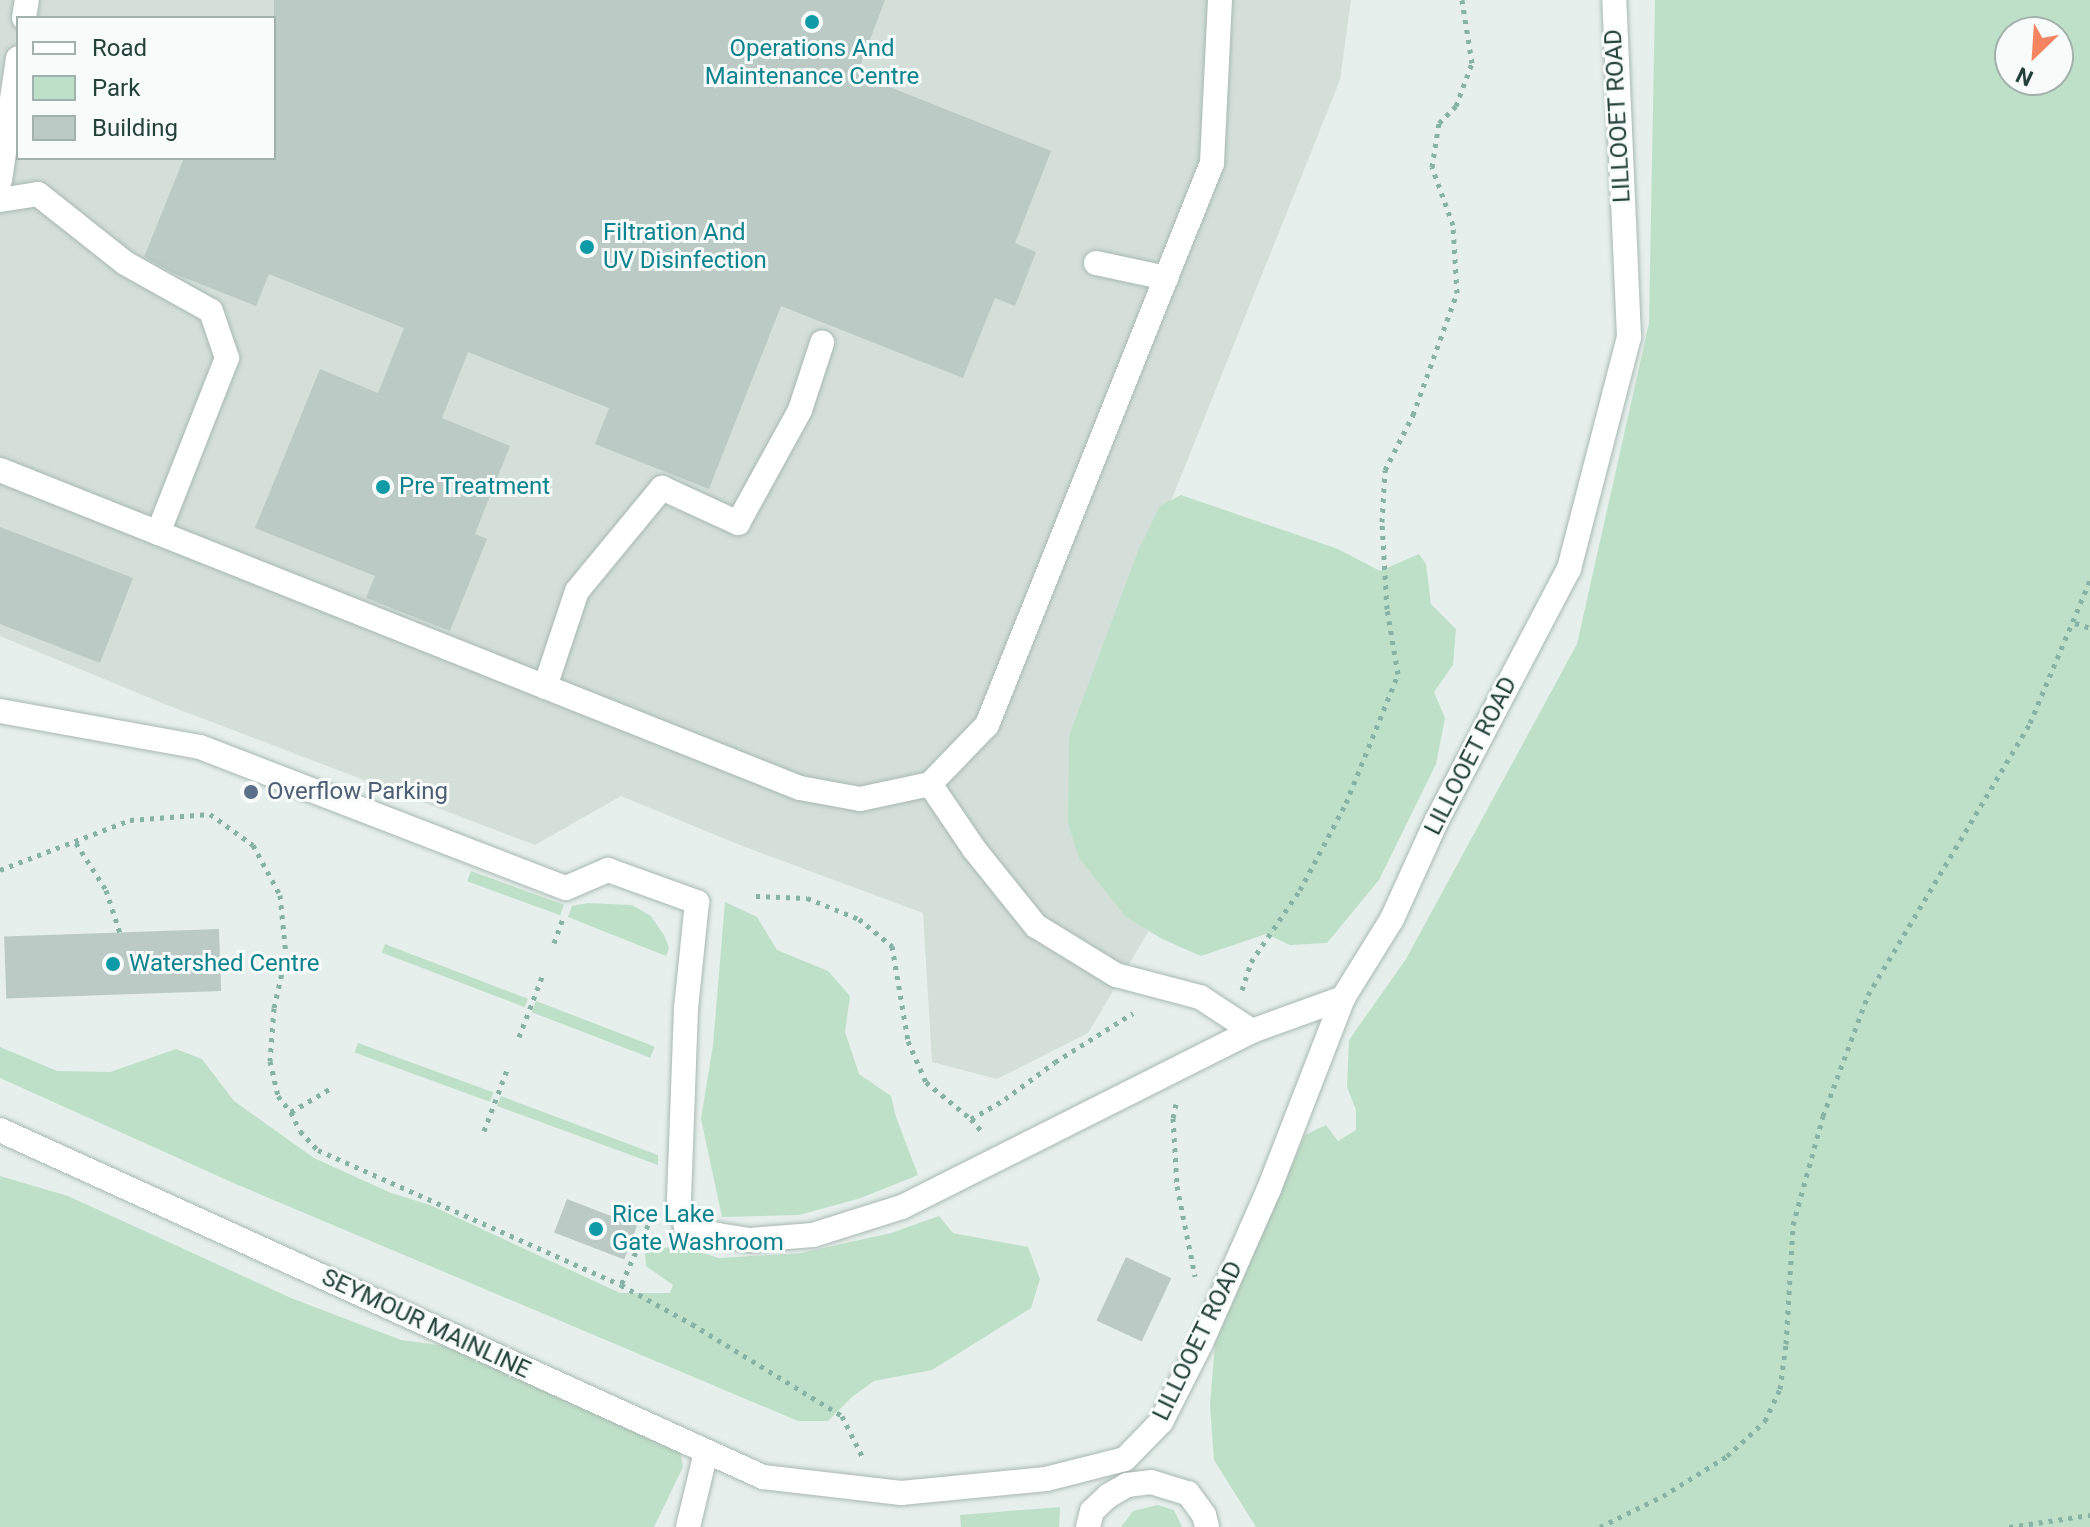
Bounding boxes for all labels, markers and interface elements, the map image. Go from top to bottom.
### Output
marker: Operations And Maintenance Centre [803,13,821,31]
legend [16,16,276,160]
north arrow [1994,16,2074,96]
street label: LILLOOET ROAD [1599,28,1637,204]
text: Road [92,34,147,62]
place label: Operations And Maintenance Centre [705,35,919,91]
text: N [2012,62,2037,91]
text: Park [92,74,140,102]
text: Building [92,114,178,142]
place label: Filtration And UV Disinfection [603,219,767,275]
marker: Filtration And UV Disinfection [578,238,596,256]
place label: Pre Treatment [399,473,551,501]
marker: Pre Treatment [374,478,392,496]
street label: LILLOOET ROAD [1419,672,1523,840]
place label: Overflow Parking [267,778,448,806]
marker: Overflow Parking [242,783,260,801]
place label: Watershed Centre [129,950,320,978]
marker: Watershed Centre [104,955,122,973]
place label: Rice Lake Gate Washroom [612,1201,784,1257]
marker: Rice Lake Gate Washroom [587,1220,605,1238]
street label: LILLOOET ROAD [1147,1256,1249,1426]
street label: SEYMOUR MAINLINE [317,1263,535,1385]

